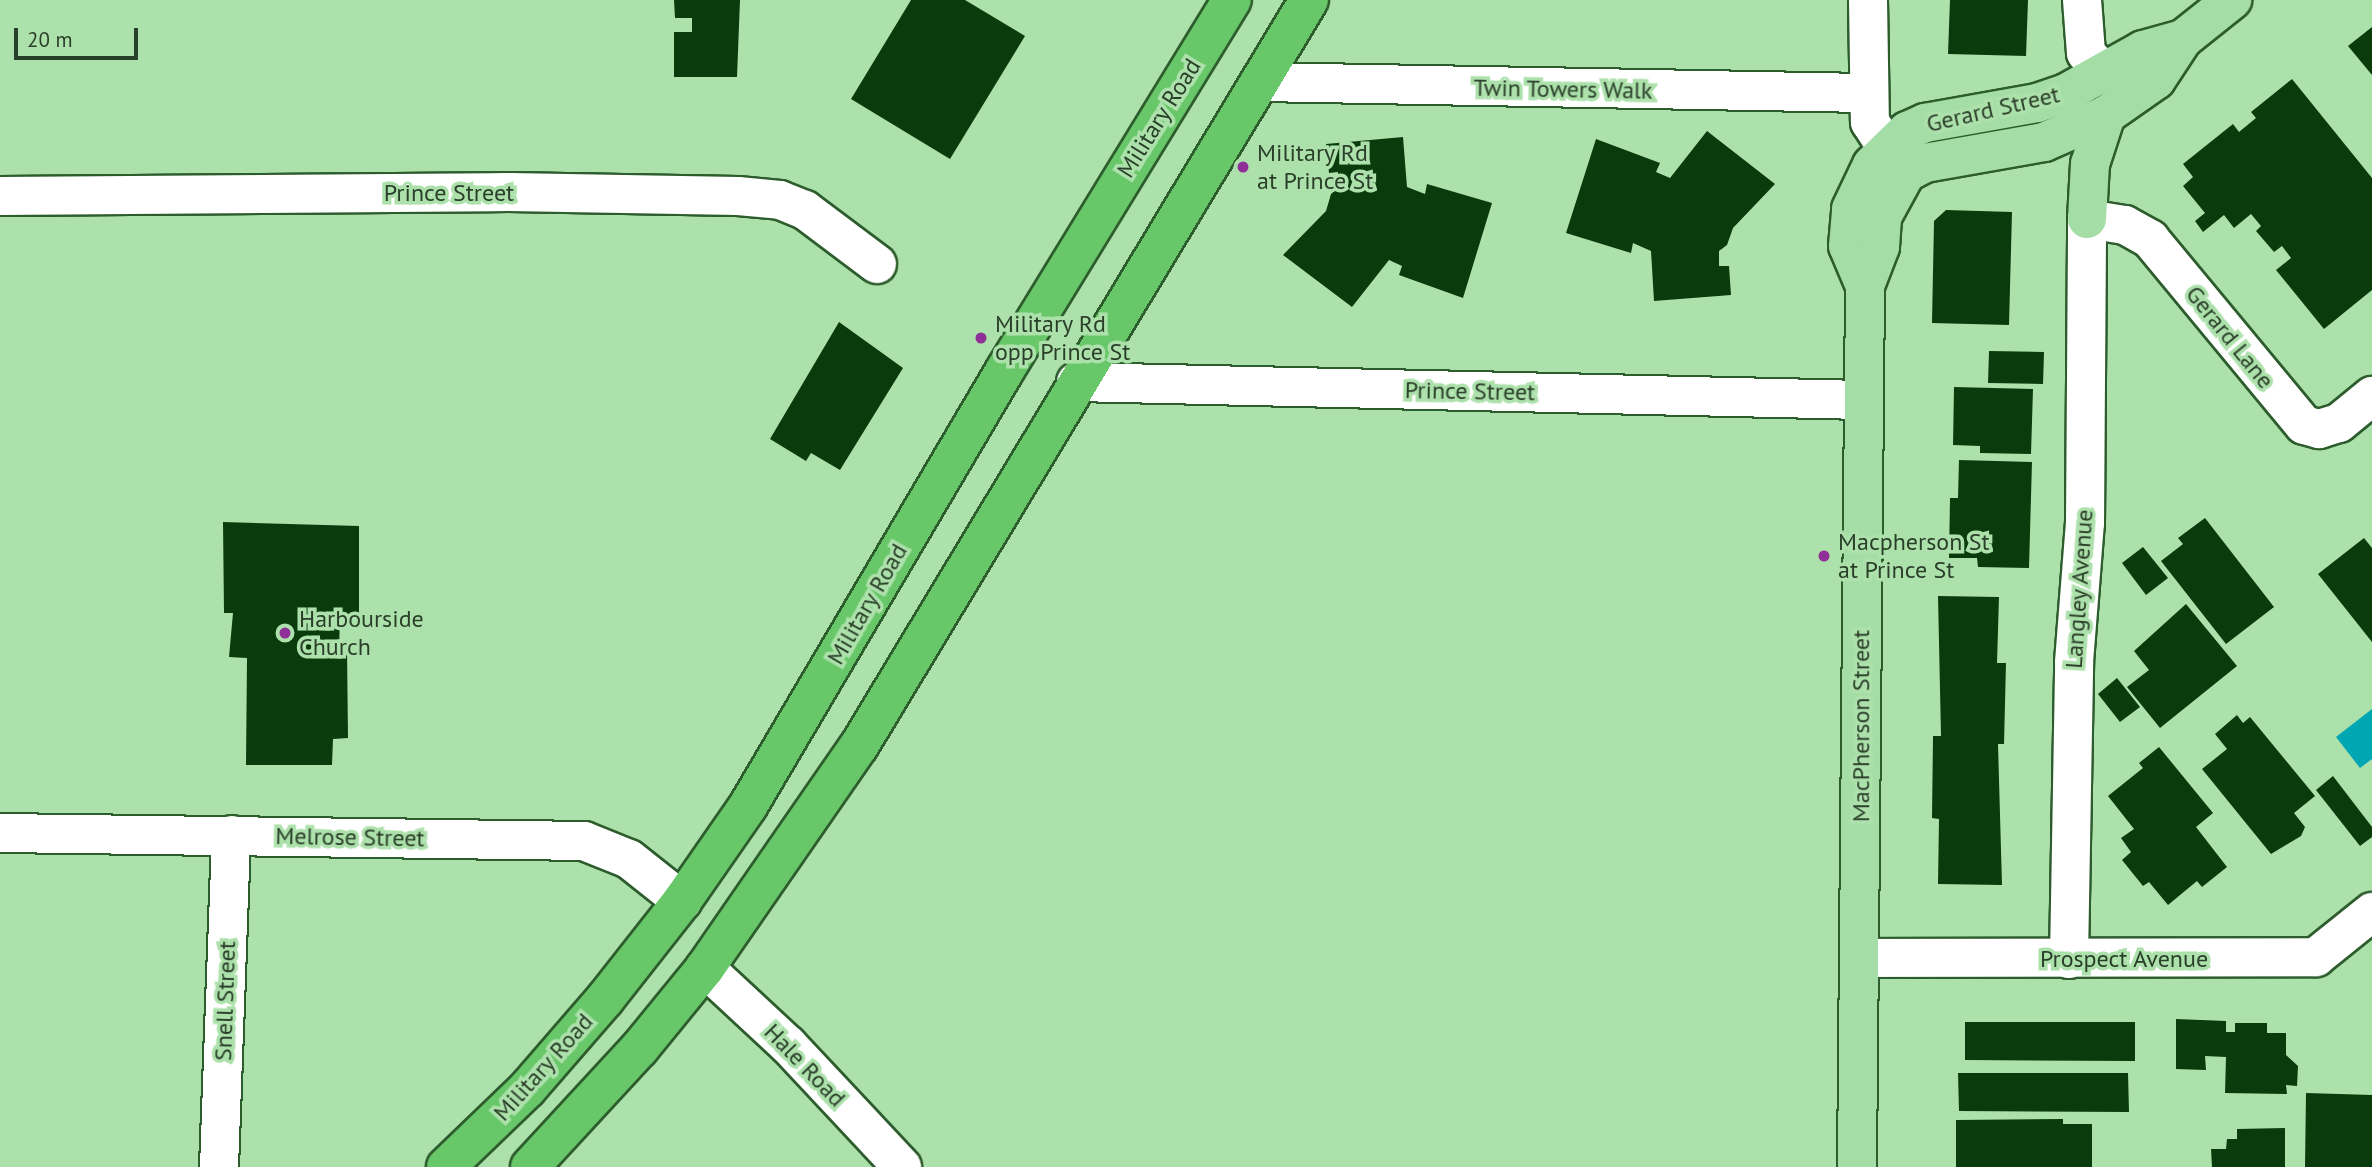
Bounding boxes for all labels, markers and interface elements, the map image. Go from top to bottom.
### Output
scale bar [18,14,142,58]
text: 20 m [27,26,73,53]
street label: Military Road [1111,53,1207,183]
street label: Twin Towers Walk [1473,73,1653,105]
street label: Gerard Street [1924,80,2062,138]
place label: Military Rd at Prince St [1257,139,1373,195]
marker: Military Rd at Prince St [1235,159,1251,175]
street label: Prince Street [384,179,514,207]
street label: Gerard Lane [2180,280,2280,394]
place label: Military Rd opp Prince St [995,310,1130,366]
marker: Military Rd opp Prince St [973,330,989,346]
street label: Prince Street [1405,375,1535,407]
street label: Langley Avenue [2059,508,2099,670]
place label: Macpherson St at Prince St [1838,528,1990,584]
street label: Military Road [821,538,913,670]
marker: Macpherson St at Prince St [1816,548,1832,564]
place label: Harbourside Church [299,605,424,661]
marker: Harbourside Church [277,625,293,641]
street label: MacPherson Street [1847,630,1875,822]
street label: Melrose Street [275,821,425,853]
street label: Snell Street [209,941,241,1061]
street label: Prospect Avenue [2040,945,2208,973]
street label: Military Road [487,1007,599,1127]
street label: Hale Road [758,1017,852,1113]

